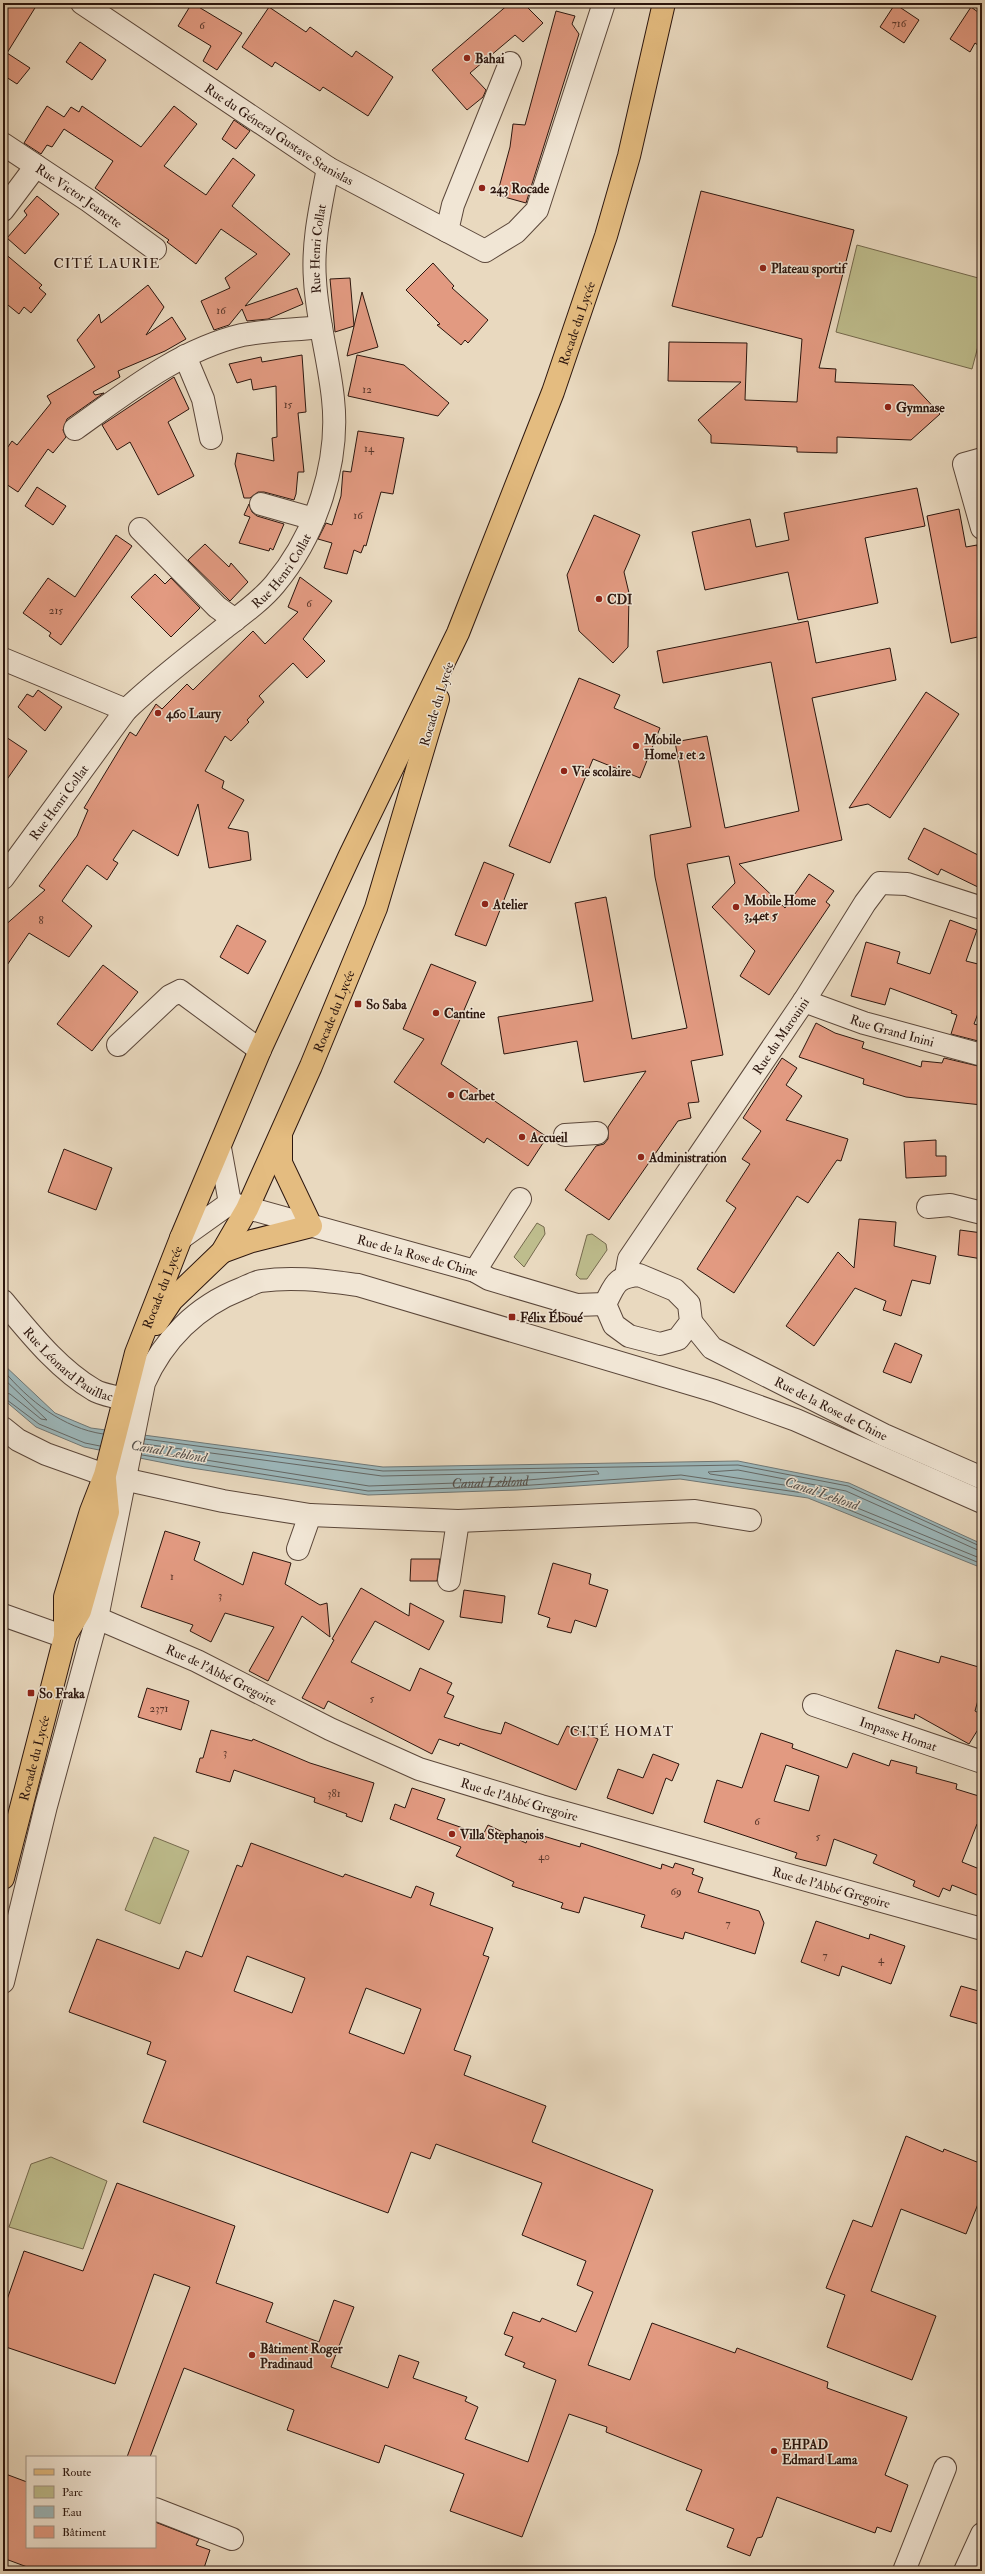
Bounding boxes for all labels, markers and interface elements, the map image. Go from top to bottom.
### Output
house number: 716 [892,17,908,30]
house number: 6 [199,19,206,32]
place label: Bahai [475,51,505,67]
marker: Bahai [462,53,472,63]
street label: Rue du Géneral Gustave Stanislas [201,81,357,189]
street label: Rue Victor Jeanette [32,161,126,232]
place label: 243 Rocade [490,181,550,197]
marker: 243 Rocade [477,183,487,193]
street label: Rue Henri Collat [307,203,330,294]
district label: CITÉ LAURIE [54,255,160,272]
place label: Plateau sportif [771,261,849,278]
marker: Plateau sportif [758,263,768,273]
street label: Rocade du Lycée [556,279,599,368]
house number: 16 [216,304,227,317]
house number: 12 [362,383,372,396]
house number: 15 [284,398,293,411]
place label: Gymnase [896,400,945,417]
marker: Gymnase [883,402,893,412]
house number: 14 [364,442,375,455]
house number: 16 [353,509,364,522]
street label: Rue Henri Collat [249,531,315,612]
place label: CDI [607,592,633,608]
marker: CDI [594,594,604,604]
house number: 6 [306,597,313,610]
house number: 215 [49,604,63,617]
street label: Rocade du Lycée [417,660,459,749]
place label: 460 Laury [165,706,222,723]
marker: 460 Laury [153,708,163,718]
place label: Mobile Home 1 et 2 [643,732,706,763]
marker: Mobile Home 1 et 2 [631,741,641,751]
street label: Rue Henri Collat [26,762,92,844]
place label: Vie scolaire [571,764,632,780]
marker: Vie scolaire [559,766,569,776]
place label: Mobile Home 3,4et 5 [743,893,817,924]
place label: Atelier [492,897,529,913]
marker: Atelier [480,899,490,909]
marker: Mobile Home 3,4et 5 [731,902,741,912]
house number: 8 [38,914,44,927]
street label: Rocade du Lycée [310,967,359,1055]
street label: Rue du Marouini [750,995,813,1078]
place label: So Saba [366,997,407,1013]
marker: So Saba [353,999,363,1009]
place label: Cantine [444,1006,486,1022]
marker: Cantine [431,1008,441,1018]
street label: Rue Grand Inini [848,1012,936,1051]
place label: Carbet [459,1088,495,1104]
marker: Carbet [446,1090,456,1100]
place label: Accueil [529,1130,568,1146]
marker: Accueil [517,1132,527,1142]
place label: Administration [648,1150,727,1166]
marker: Administration [636,1152,646,1162]
street label: Rue de la Rose de Chine [355,1232,482,1281]
street label: Rocade du Lycée [139,1243,186,1331]
place label: Félix Éboué [520,1308,583,1326]
marker: Félix Éboué [507,1312,517,1322]
street label: Rue Léonard Pauillac [20,1324,114,1405]
street label: Rue de la Rose de Chine [771,1374,890,1445]
water label: Canal Leblond [130,1436,209,1467]
water label: Canal Leblond [451,1472,530,1492]
water label: Canal Leblond [783,1473,862,1514]
house number: 1 [170,1570,174,1583]
house number: 3 [218,1589,222,1602]
street label: Rue de l'Abbé Gregoire [163,1642,280,1710]
place label: So Fraka [39,1686,85,1702]
marker: So Fraka [26,1688,36,1698]
house number: 5 [370,1692,375,1705]
house number: 2371 [150,1702,168,1715]
street label: Rocade du Lycée [16,1713,54,1803]
street label: Impasse Homat [857,1714,939,1755]
district label: CITÉ HOMAT [570,1723,674,1740]
house number: 3 [223,1746,227,1759]
street label: Rue de l'Abbé Gregoire [459,1775,580,1825]
house number: 381 [327,1787,341,1800]
house number: 6 [754,1815,761,1828]
place label: Villa Stephanois [459,1827,544,1844]
marker: Villa Stephanois [447,1829,457,1839]
house number: 5 [816,1830,821,1843]
house number: 40 [538,1850,550,1863]
street label: Rue de l'Abbé Gregoire [770,1864,892,1912]
house number: 69 [670,1885,682,1898]
house number: 7 [725,1917,731,1930]
house number: 7 [822,1949,828,1962]
house number: 4 [878,1953,885,1966]
place label: Bâtiment Roger Pradinaud [260,2341,344,2372]
marker: Bâtiment Roger Pradinaud [247,2350,257,2360]
place label: EHPAD Edmard Lama [782,2437,858,2468]
marker: EHPAD Edmard Lama [769,2446,779,2456]
legend [26,2456,156,2548]
text: Route [62,2465,91,2480]
text: Parc [62,2485,83,2500]
text: Eau [62,2505,82,2520]
text: Bâtiment [62,2525,106,2540]

